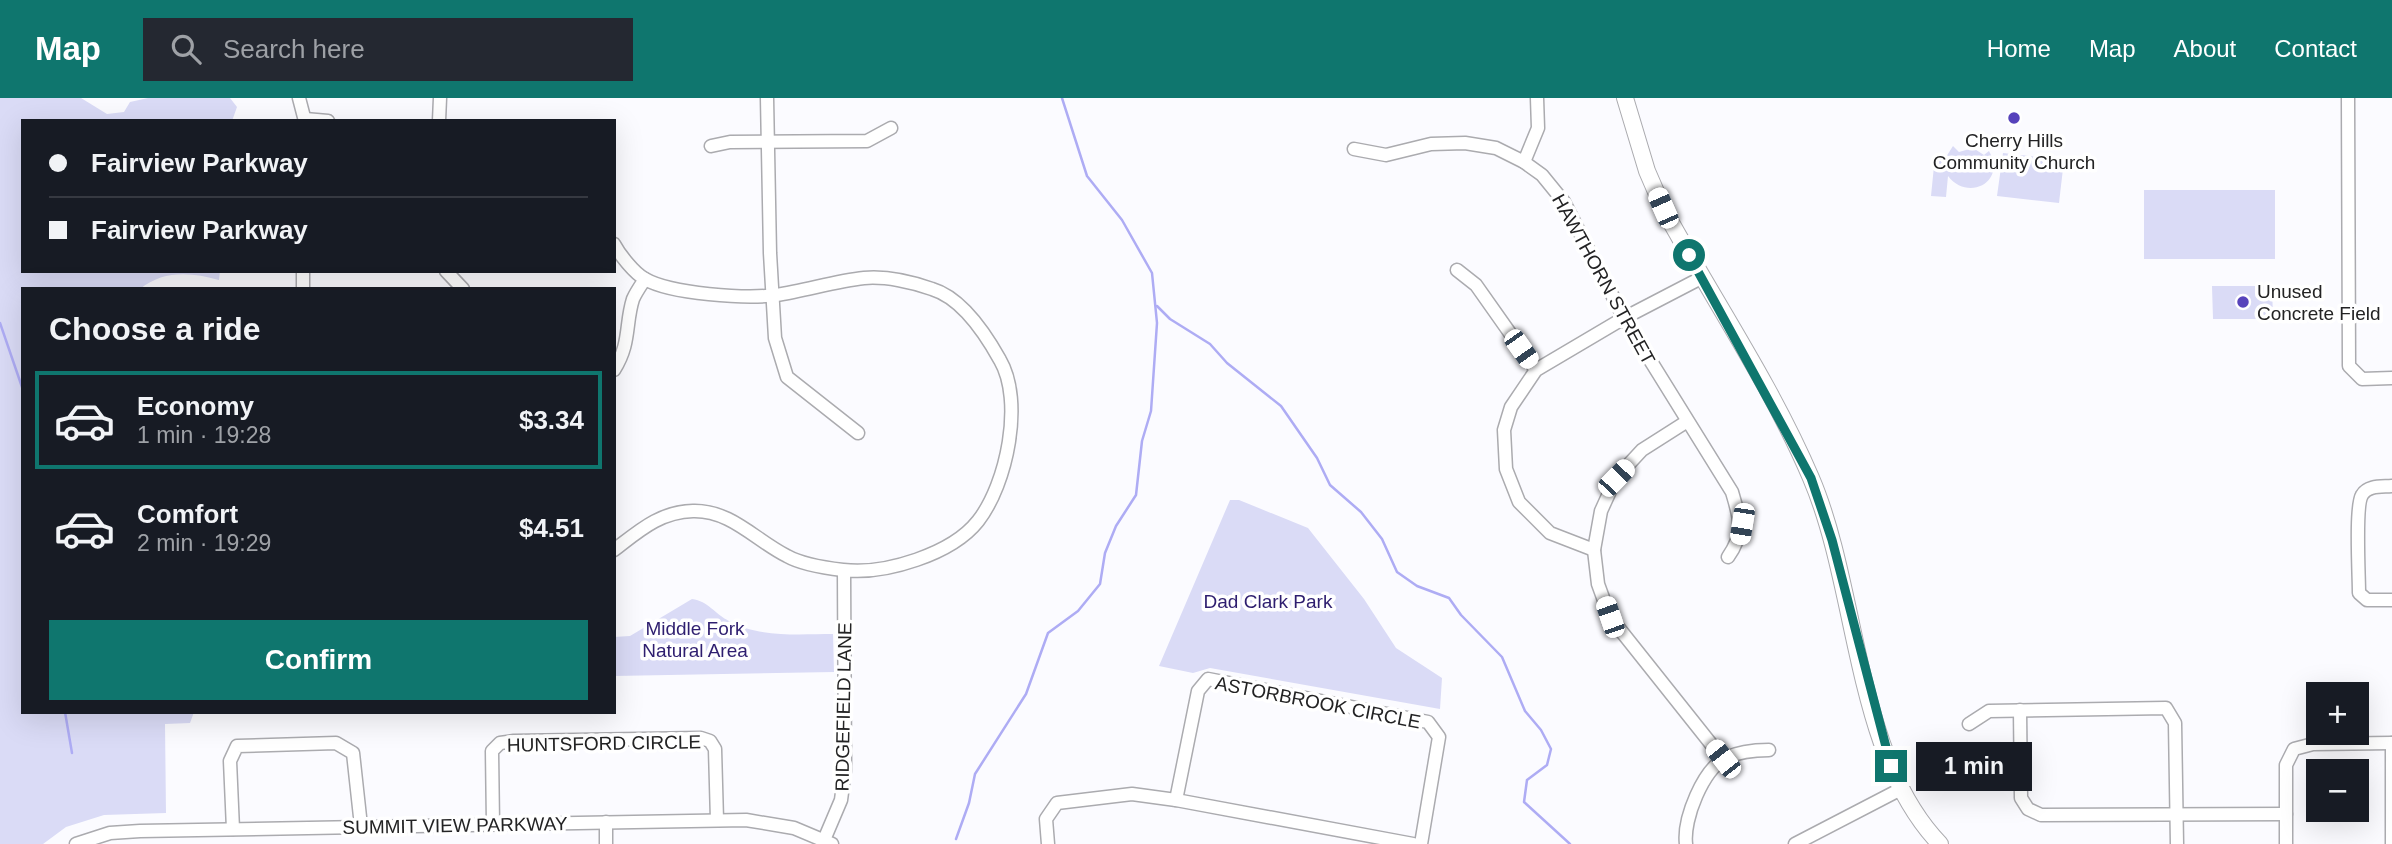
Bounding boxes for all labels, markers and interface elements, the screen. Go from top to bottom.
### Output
search box [143,18,633,81]
text: Map [35,30,101,67]
icon: search [167,30,205,68]
text: Search here [223,34,365,64]
text: Home [1987,35,2051,62]
text: Map [2089,35,2136,62]
text: About [2174,35,2236,62]
text: Contact [2274,35,2357,62]
marker: Cherry Hills Community Church [2006,110,2022,126]
place label: Cherry Hills Community Church [1933,130,2095,173]
text: Fairview Parkway [91,148,308,178]
car [1645,185,1682,231]
street label: HAWTHORN STREET [1548,190,1659,368]
text: Fairview Parkway [91,215,308,245]
route start [1673,239,1705,271]
place label: Unused Concrete Field [2257,281,2381,324]
marker: Unused Concrete Field [2235,294,2251,310]
text: Choose a ride [49,311,261,347]
car [1501,326,1542,372]
icon: car [53,389,116,452]
text: Economy [137,391,254,421]
text: $3.34 [519,405,584,435]
text: 1 min · 19:28 [137,422,271,448]
car [1594,456,1639,500]
icon: car [53,497,116,560]
text: Comfort [137,499,238,529]
car [1729,502,1756,546]
text: $4.51 [519,513,584,543]
text: 2 min · 19:29 [137,530,271,556]
park label: Dad Clark Park [1204,591,1333,612]
car [1594,594,1627,640]
park label: Middle Fork Natural Area [642,618,748,661]
button: Confirm [49,620,588,700]
street label: RIDGEFIELD LANE [832,622,855,792]
street label: ASTORBROOK CIRCLE [1213,672,1422,733]
map controls [2306,682,2369,822]
button: + [2306,682,2369,745]
street label: HUNTSFORD CIRCLE [507,731,701,756]
car [1702,736,1745,782]
callout: 1 min [1916,742,2031,790]
route end [1875,750,1907,782]
text: 1 min [1944,753,2004,779]
button: − [2306,759,2369,822]
street label: SUMMIT VIEW PARKWAY [342,813,568,838]

